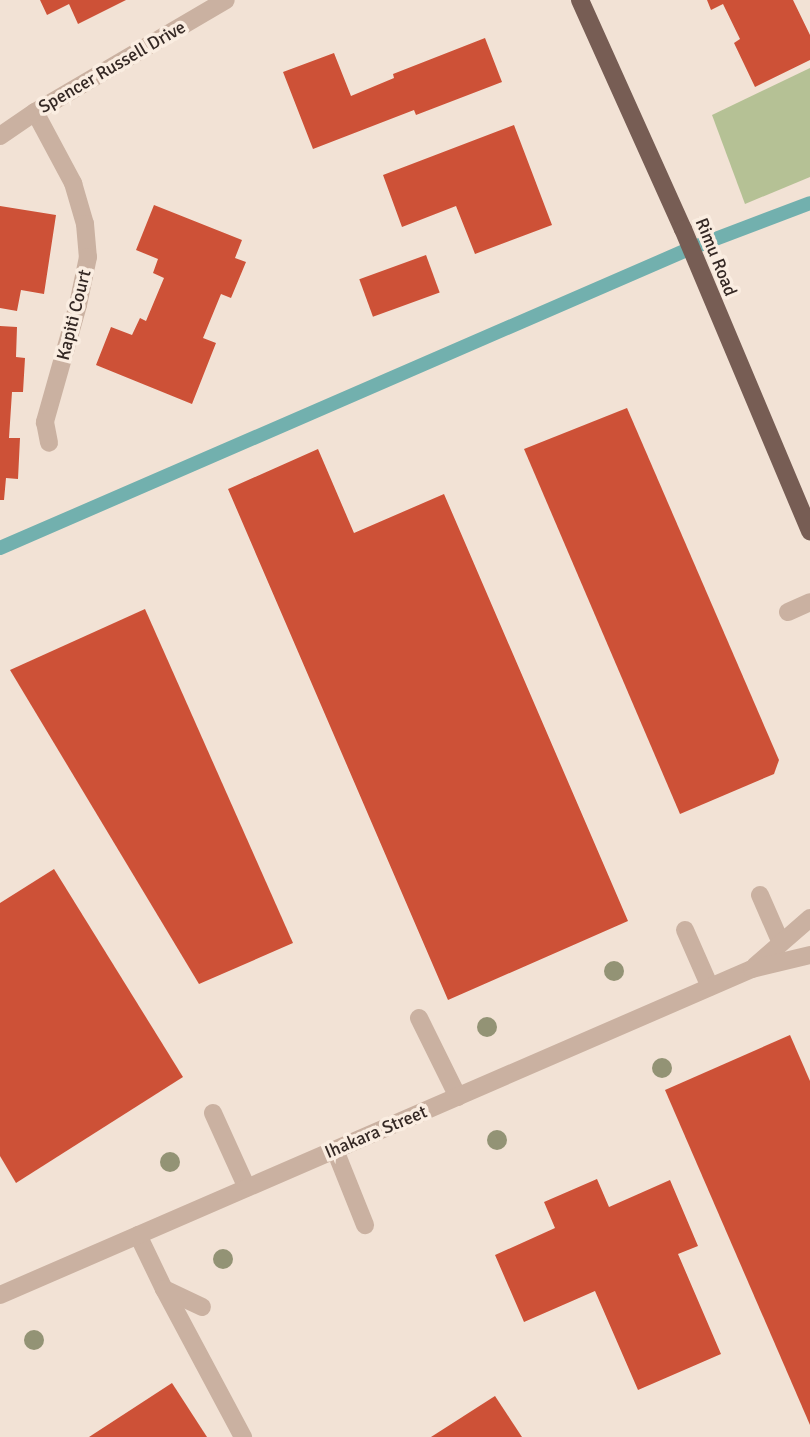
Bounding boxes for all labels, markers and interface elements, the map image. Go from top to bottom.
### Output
street label: Spencer Russell Drive [35,16,189,118]
street label: Rimu Road [691,215,741,299]
street label: Kapiti Court [52,267,96,363]
street label: Ihakara Street [322,1101,430,1163]

